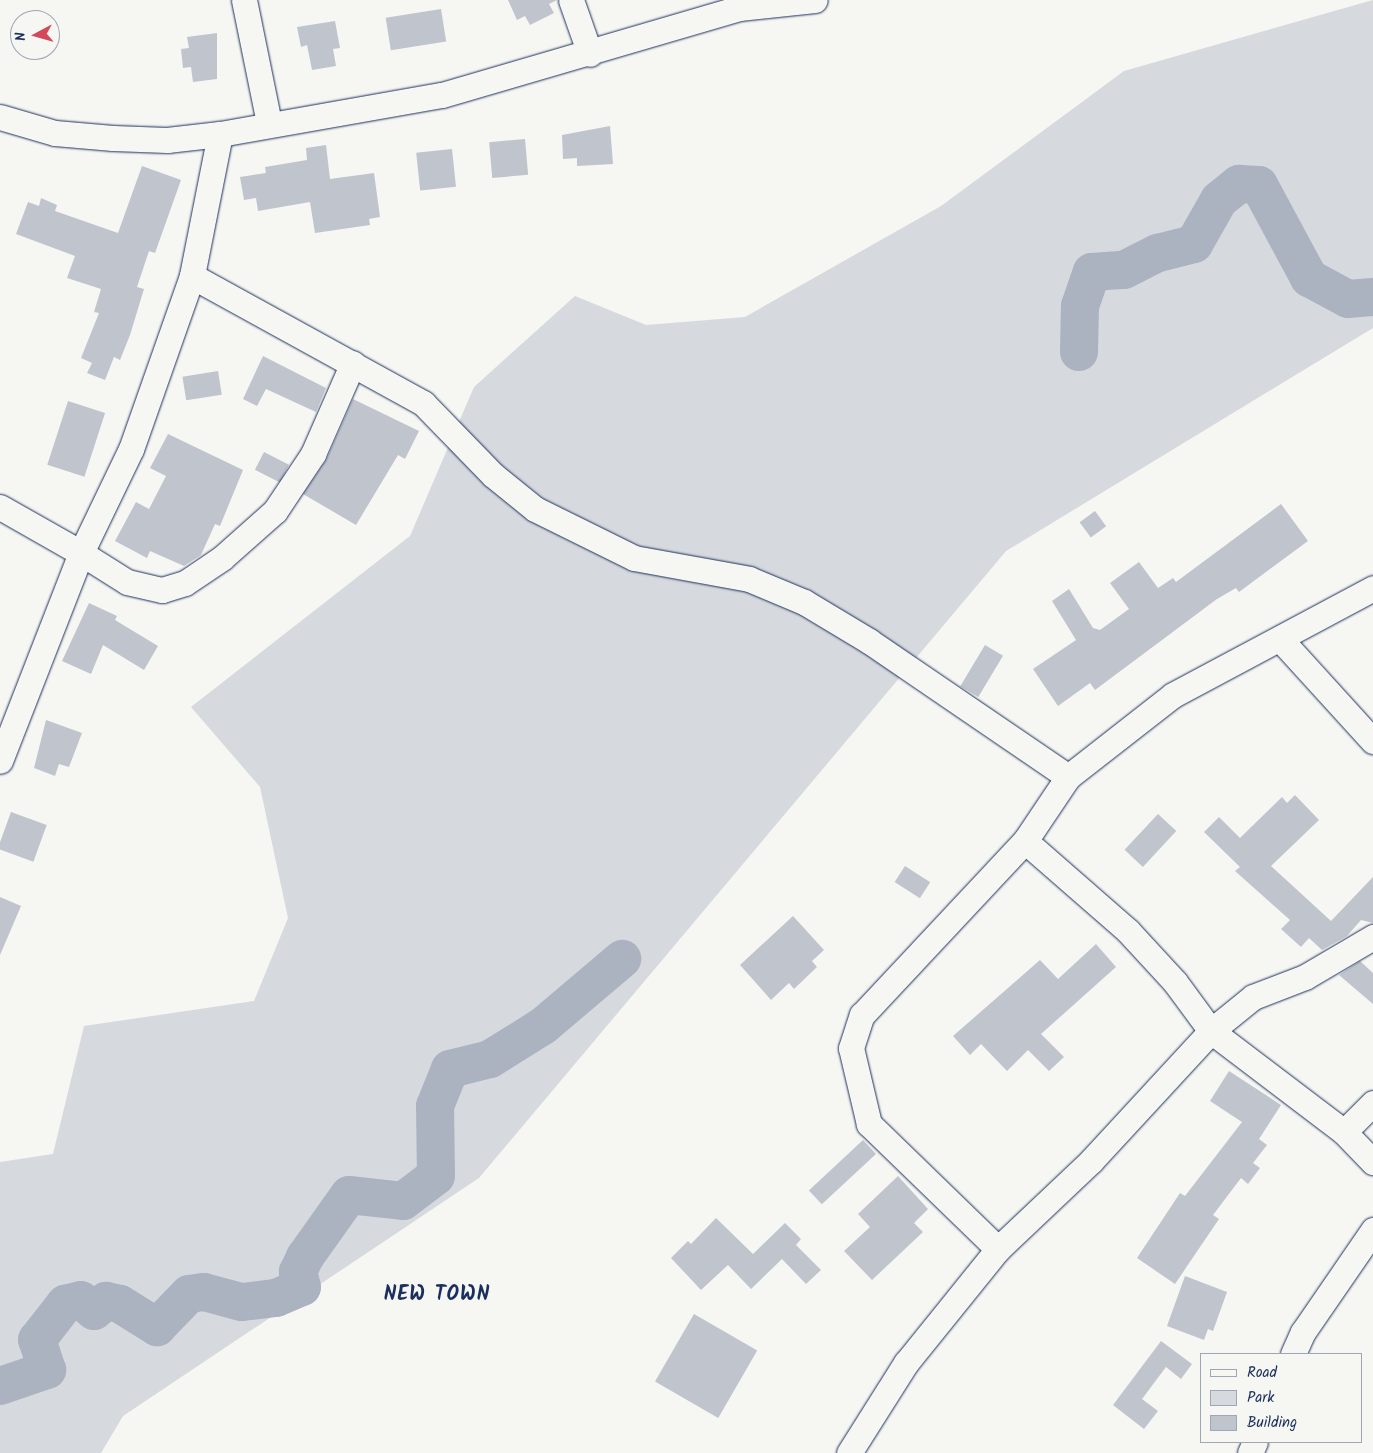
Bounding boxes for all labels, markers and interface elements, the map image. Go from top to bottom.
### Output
north arrow [10,10,60,60]
text: N [10,31,32,42]
district label: NEW TOWN [383,1283,491,1307]
legend [1200,1353,1363,1443]
text: Road [1247,1361,1277,1385]
text: Park [1247,1386,1274,1410]
text: Building [1247,1411,1297,1435]

